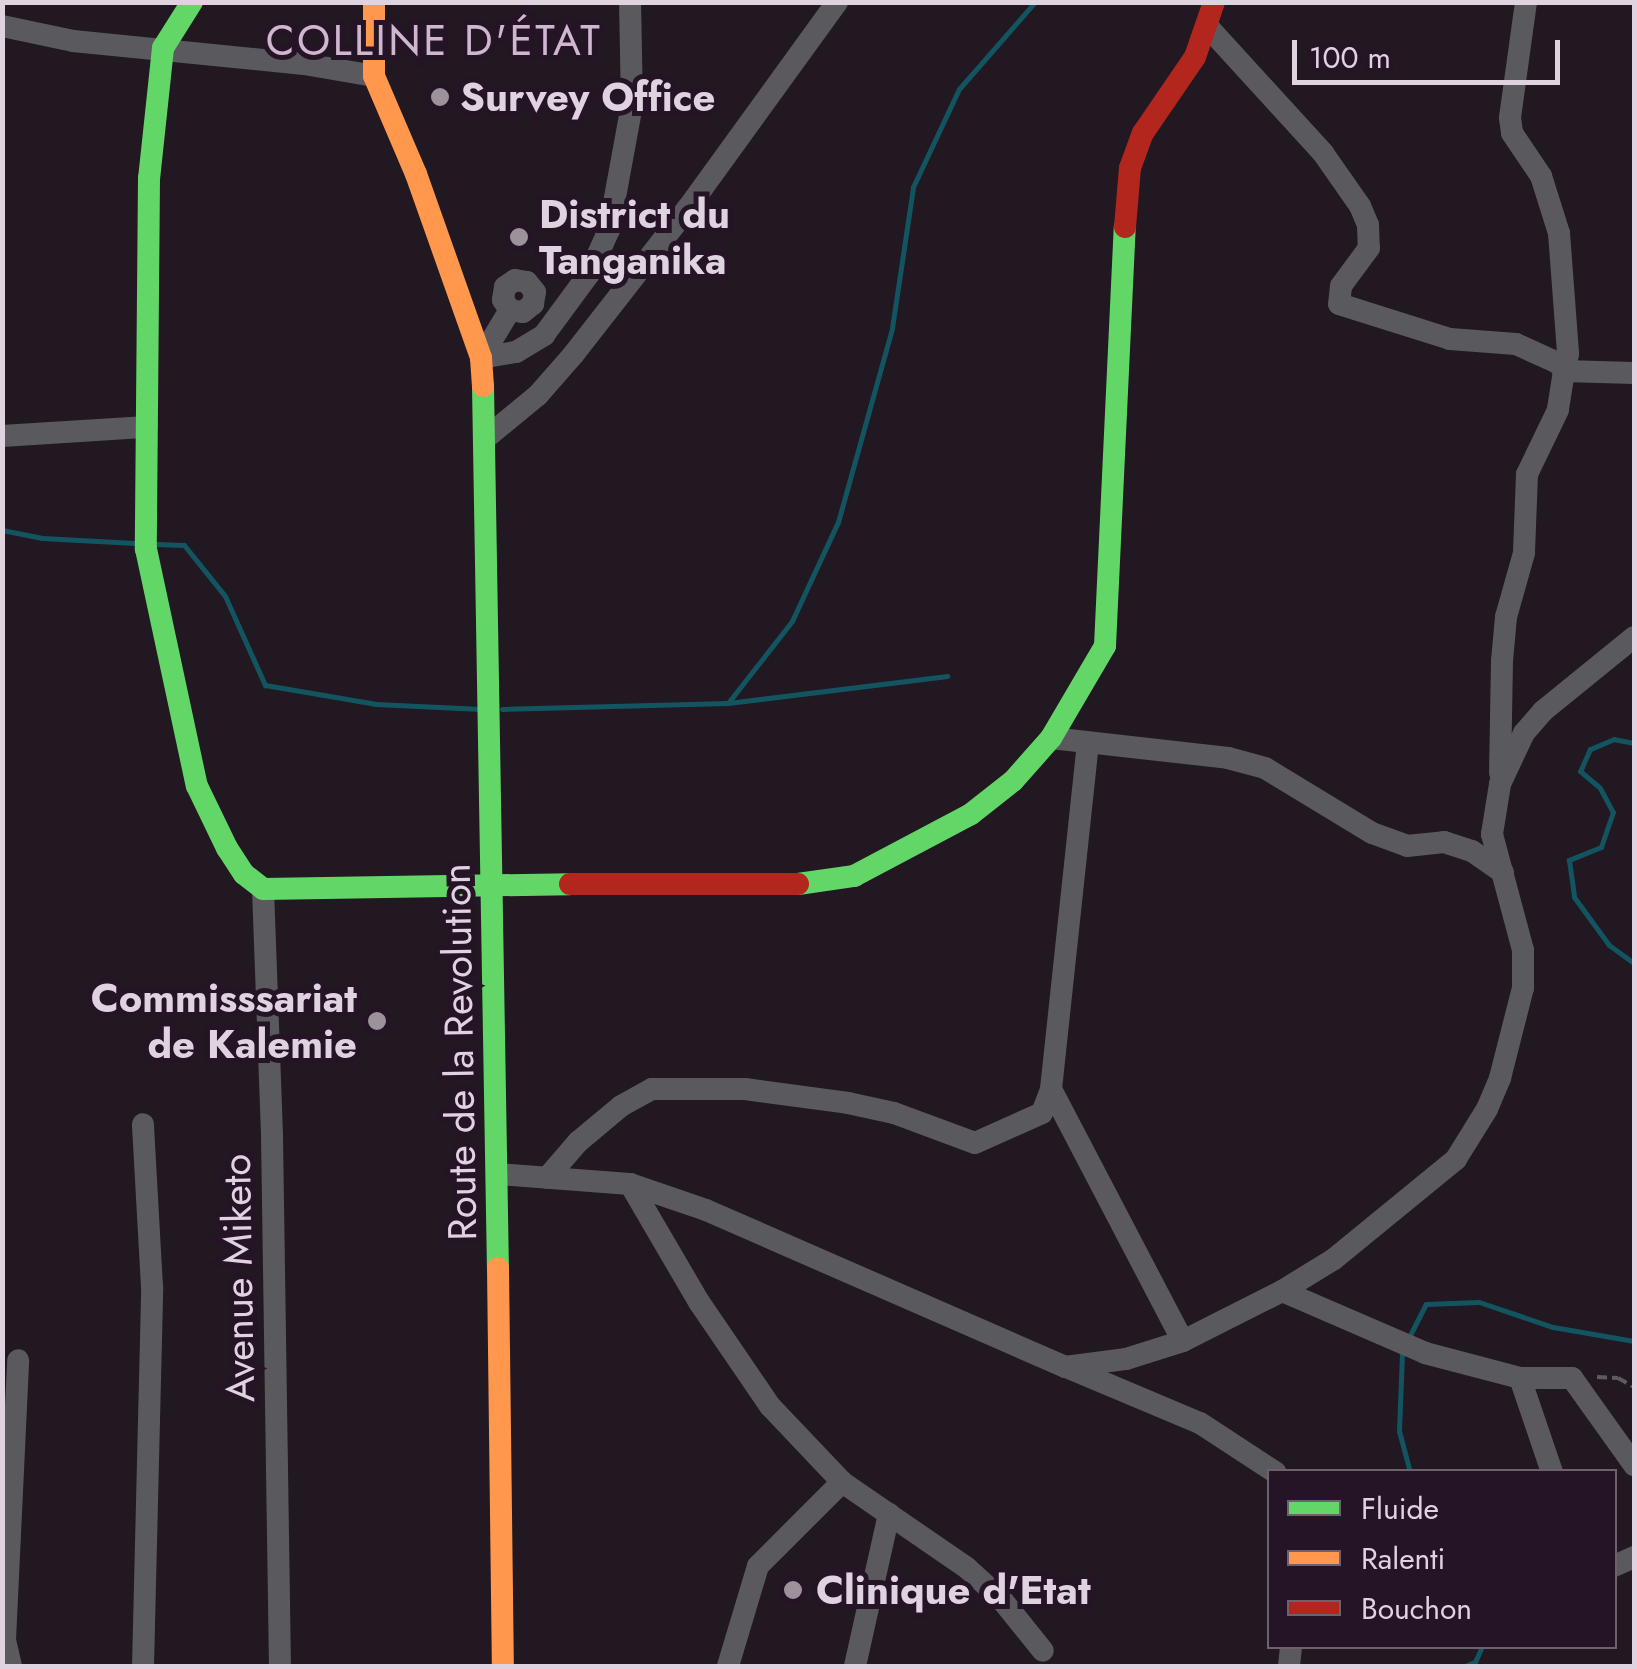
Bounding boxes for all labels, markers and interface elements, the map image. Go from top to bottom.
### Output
district label: COLLINE D'ÉTAT [266,16,602,66]
scale bar [1297,20,1564,82]
text: 100 m [1309,36,1391,79]
place label: Survey Office [460,73,715,121]
marker: Survey Office [429,86,451,108]
place label: District du Tanganika [539,190,730,284]
marker: District du Tanganika [508,226,530,248]
street label: Route de la Revolution [432,863,486,1241]
place label: Commisssariat de Kalemie [91,974,357,1068]
marker: Commisssariat de Kalemie [366,1010,388,1032]
street label: Avenue Miketo [212,1153,264,1403]
legend [1267,1469,1617,1649]
text: Fluide [1361,1487,1439,1530]
text: Ralenti [1361,1537,1445,1580]
place label: Clinique d'Etat [816,1566,1091,1614]
marker: Clinique d'Etat [780,1577,806,1603]
text: Bouchon [1361,1587,1472,1630]

